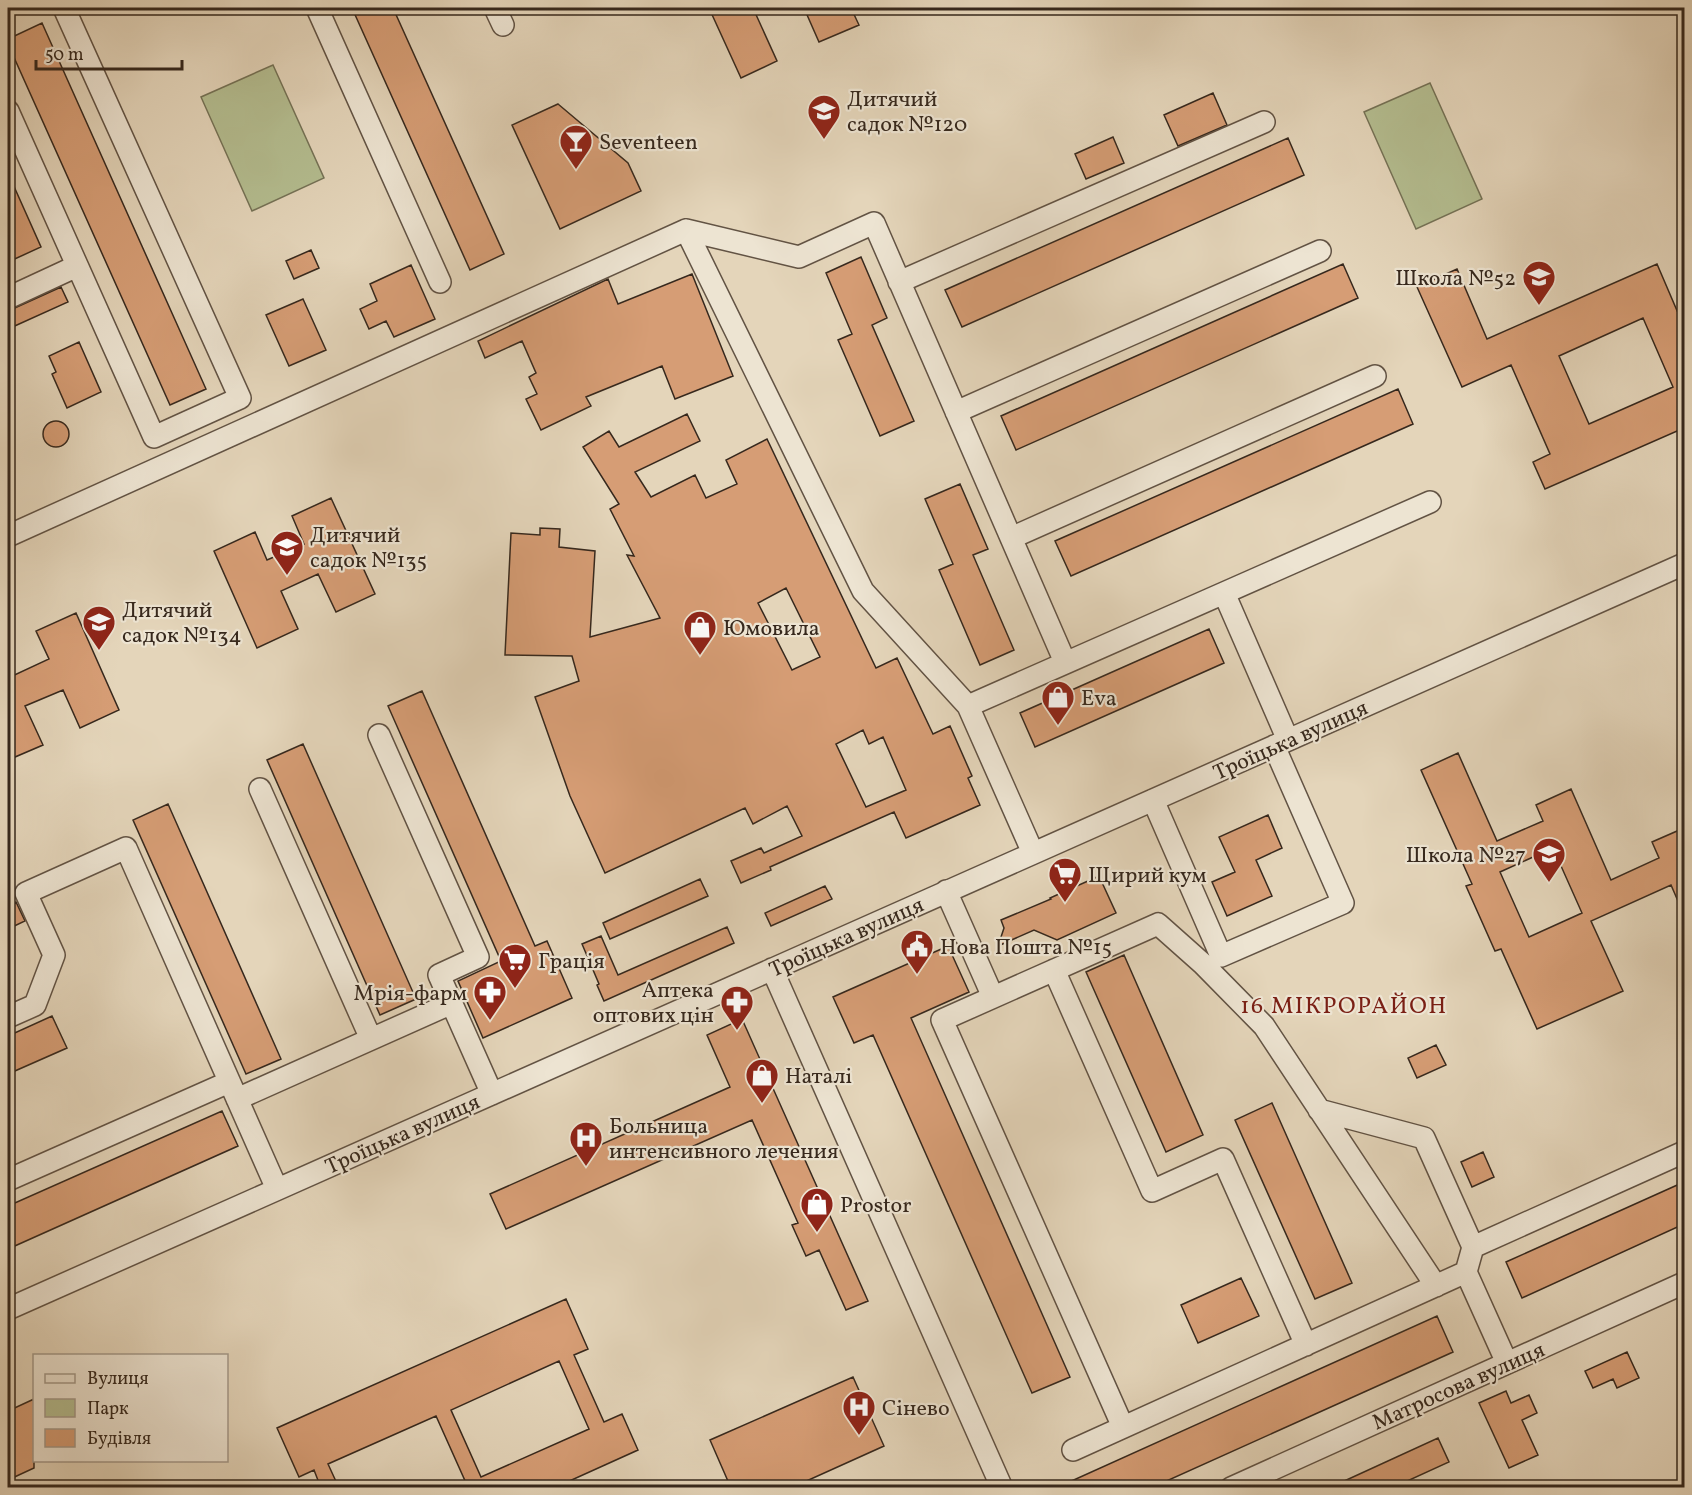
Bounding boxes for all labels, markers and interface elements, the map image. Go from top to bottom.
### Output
scale bar [36,33,182,71]
text: 50 m [45,43,84,68]
place label: Дитячий садок №120 [847,85,967,141]
school or university icon: Дитячий садок №120 [806,93,842,140]
bar icon: Seventeen [558,123,594,170]
place label: Seventeen [599,128,698,159]
school or university icon: Школа №52 [1521,259,1557,306]
place label: Школа №52 [1395,264,1516,295]
place label: Дитячий садок №135 [310,521,427,577]
school or university icon: Дитячий садок №135 [269,529,305,576]
place label: Дитячий садок №134 [122,596,242,652]
school or university icon: Дитячий садок №134 [81,604,117,651]
shop icon: Юмовила [682,609,718,656]
place label: Юмовила [723,614,820,645]
shop icon: Eva [1040,679,1076,726]
place label: Eva [1081,684,1117,715]
street label: Троїцька вулиця [1209,693,1373,789]
school or university icon: Школа №27 [1531,836,1567,883]
place label: Школа №27 [1406,841,1526,872]
supermarket icon: Щирий кум [1047,856,1083,903]
place label: Щирий кум [1088,861,1207,892]
street label: Троїцька вулиця [765,890,929,986]
public building icon: Нова Пошта №15 [899,928,935,975]
place label: Нова Пошта №15 [940,933,1112,964]
supermarket icon: Грація [497,942,533,989]
place label: Грація [538,947,605,978]
pharmacy icon: Мрія-фарм [472,974,508,1021]
place label: Аптека оптових цін [593,976,714,1032]
place label: Мрія-фарм [354,979,467,1010]
pharmacy icon: Аптека оптових цін [719,984,755,1031]
district label: 16 МІКРОРАЙОН [1240,990,1448,1024]
shop icon: Наталі [744,1057,780,1104]
place label: Наталі [785,1062,852,1093]
street label: Троїцька вулиця [321,1087,485,1183]
place label: Больница интенсивного лечения [609,1112,838,1168]
hospital icon: Больница интенсивного лечения [568,1120,604,1167]
shop icon: Prostor [799,1186,835,1233]
place label: Prostor [840,1191,912,1222]
street label: Матросова вулиця [1368,1335,1550,1439]
legend [33,1354,228,1462]
text: Вулиця [87,1367,149,1392]
hospital icon: Сінево [841,1389,877,1436]
place label: Сінево [882,1394,950,1425]
text: Парк [87,1397,129,1422]
text: Будівля [87,1427,151,1452]

